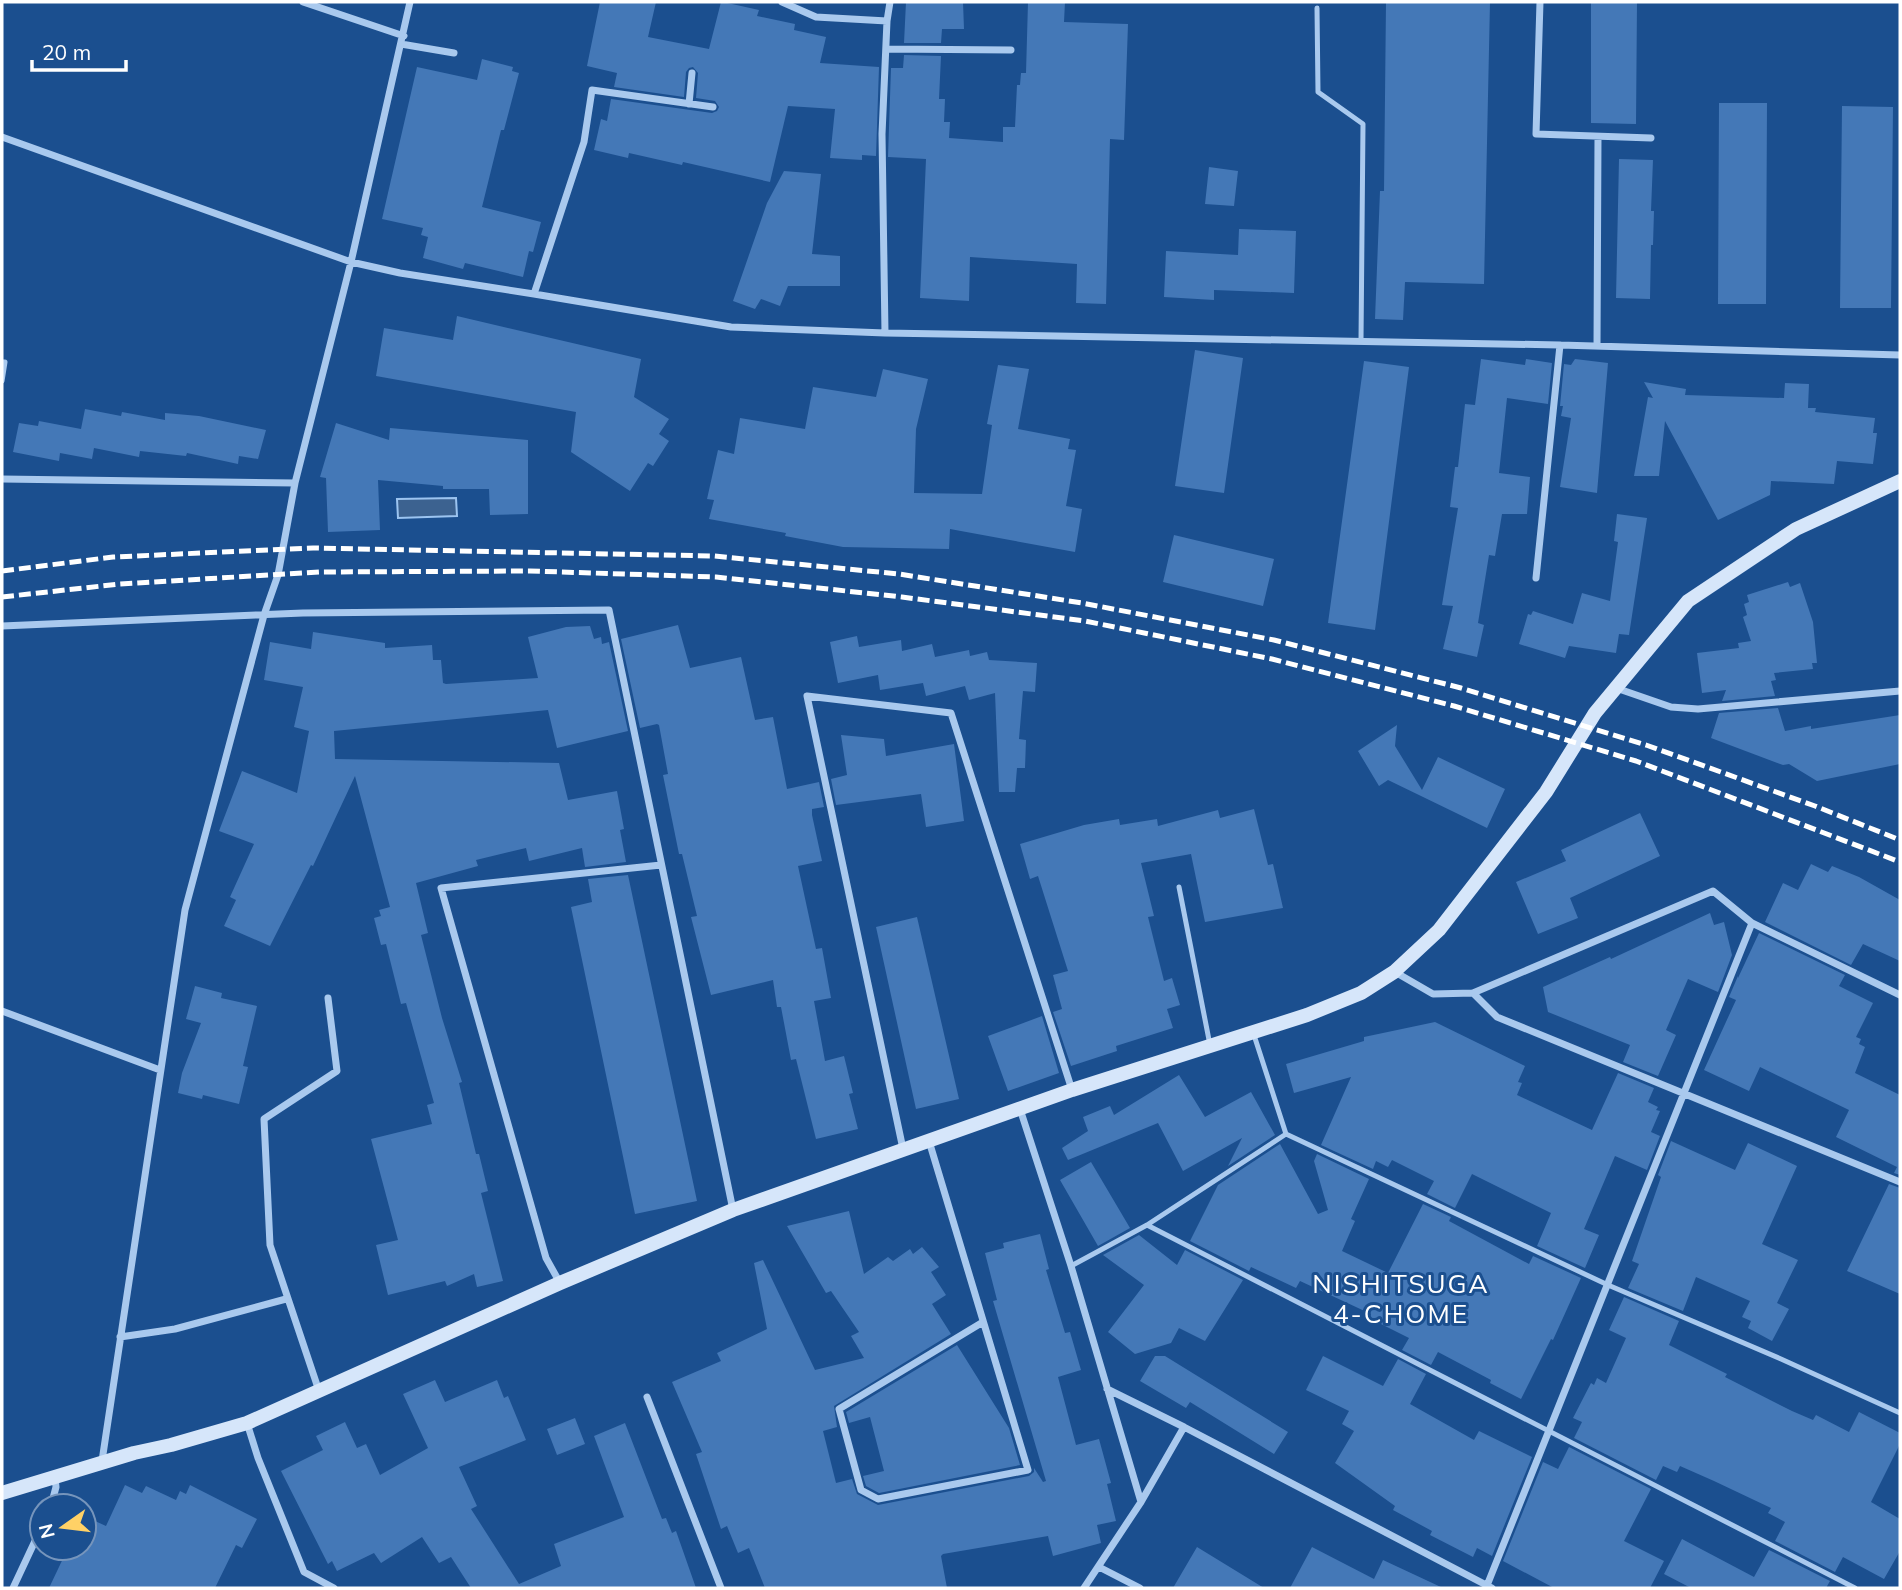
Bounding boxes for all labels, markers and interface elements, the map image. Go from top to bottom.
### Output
scale bar [32,28,126,72]
text: 20 m [42,39,91,65]
district label: NISHITSUGA 4-CHOME [1312,1267,1490,1330]
north arrow [28,1492,98,1562]
text: N [33,1521,60,1541]

